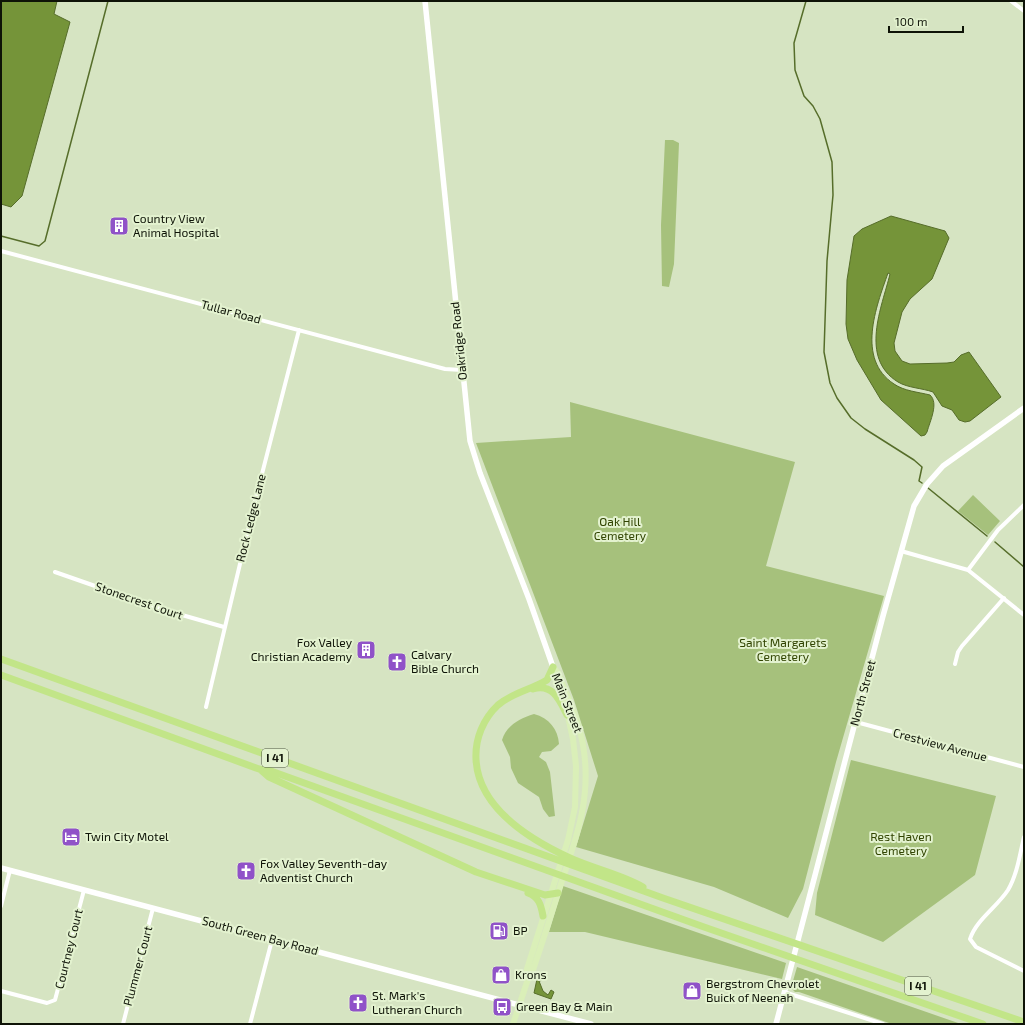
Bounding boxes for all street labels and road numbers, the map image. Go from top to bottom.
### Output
street label: Tullar Road [200,296,263,326]
street label: Oakridge Road [447,301,469,381]
street label: Rock Ledge Lane [232,472,268,563]
street label: Stonecrest Court [94,579,185,622]
street label: North Street [847,658,878,727]
street label: Main Street [550,671,586,735]
street label: Crestview Avenue [892,725,989,763]
road number: I 41 [262,749,288,767]
street label: Courtney Court [51,907,85,990]
street label: South Green Bay Road [201,913,320,957]
street label: Plummer Court [120,924,155,1007]
road number: I 41 [905,977,931,995]

